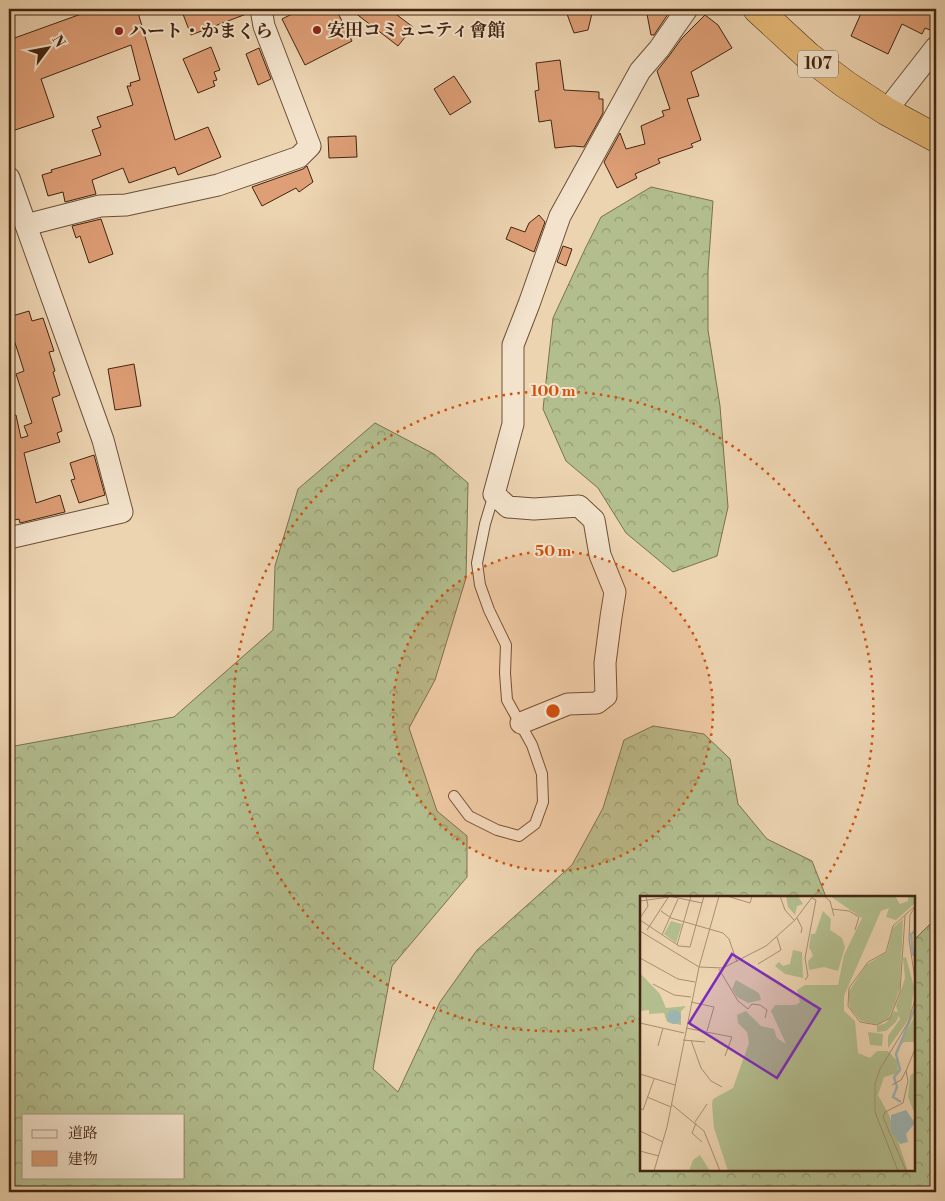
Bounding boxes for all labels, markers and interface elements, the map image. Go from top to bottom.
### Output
place label: 安田コミュニティ會館 [327,19,505,42]
place label: ハート・かまくら [129,20,273,43]
north arrow [22,22,72,72]
marker: 安田コミュニティ會館 [311,24,323,36]
marker: ハート・かまくら [113,25,125,37]
text: N [48,32,69,51]
road number: 107 [798,51,838,78]
text: 100 m [531,382,576,401]
text: 50 m [535,542,571,561]
centre of rings [544,702,562,720]
inset map [640,896,915,1171]
legend [22,1114,185,1178]
text: 道路 [68,1124,98,1143]
text: 建物 [68,1150,98,1169]

